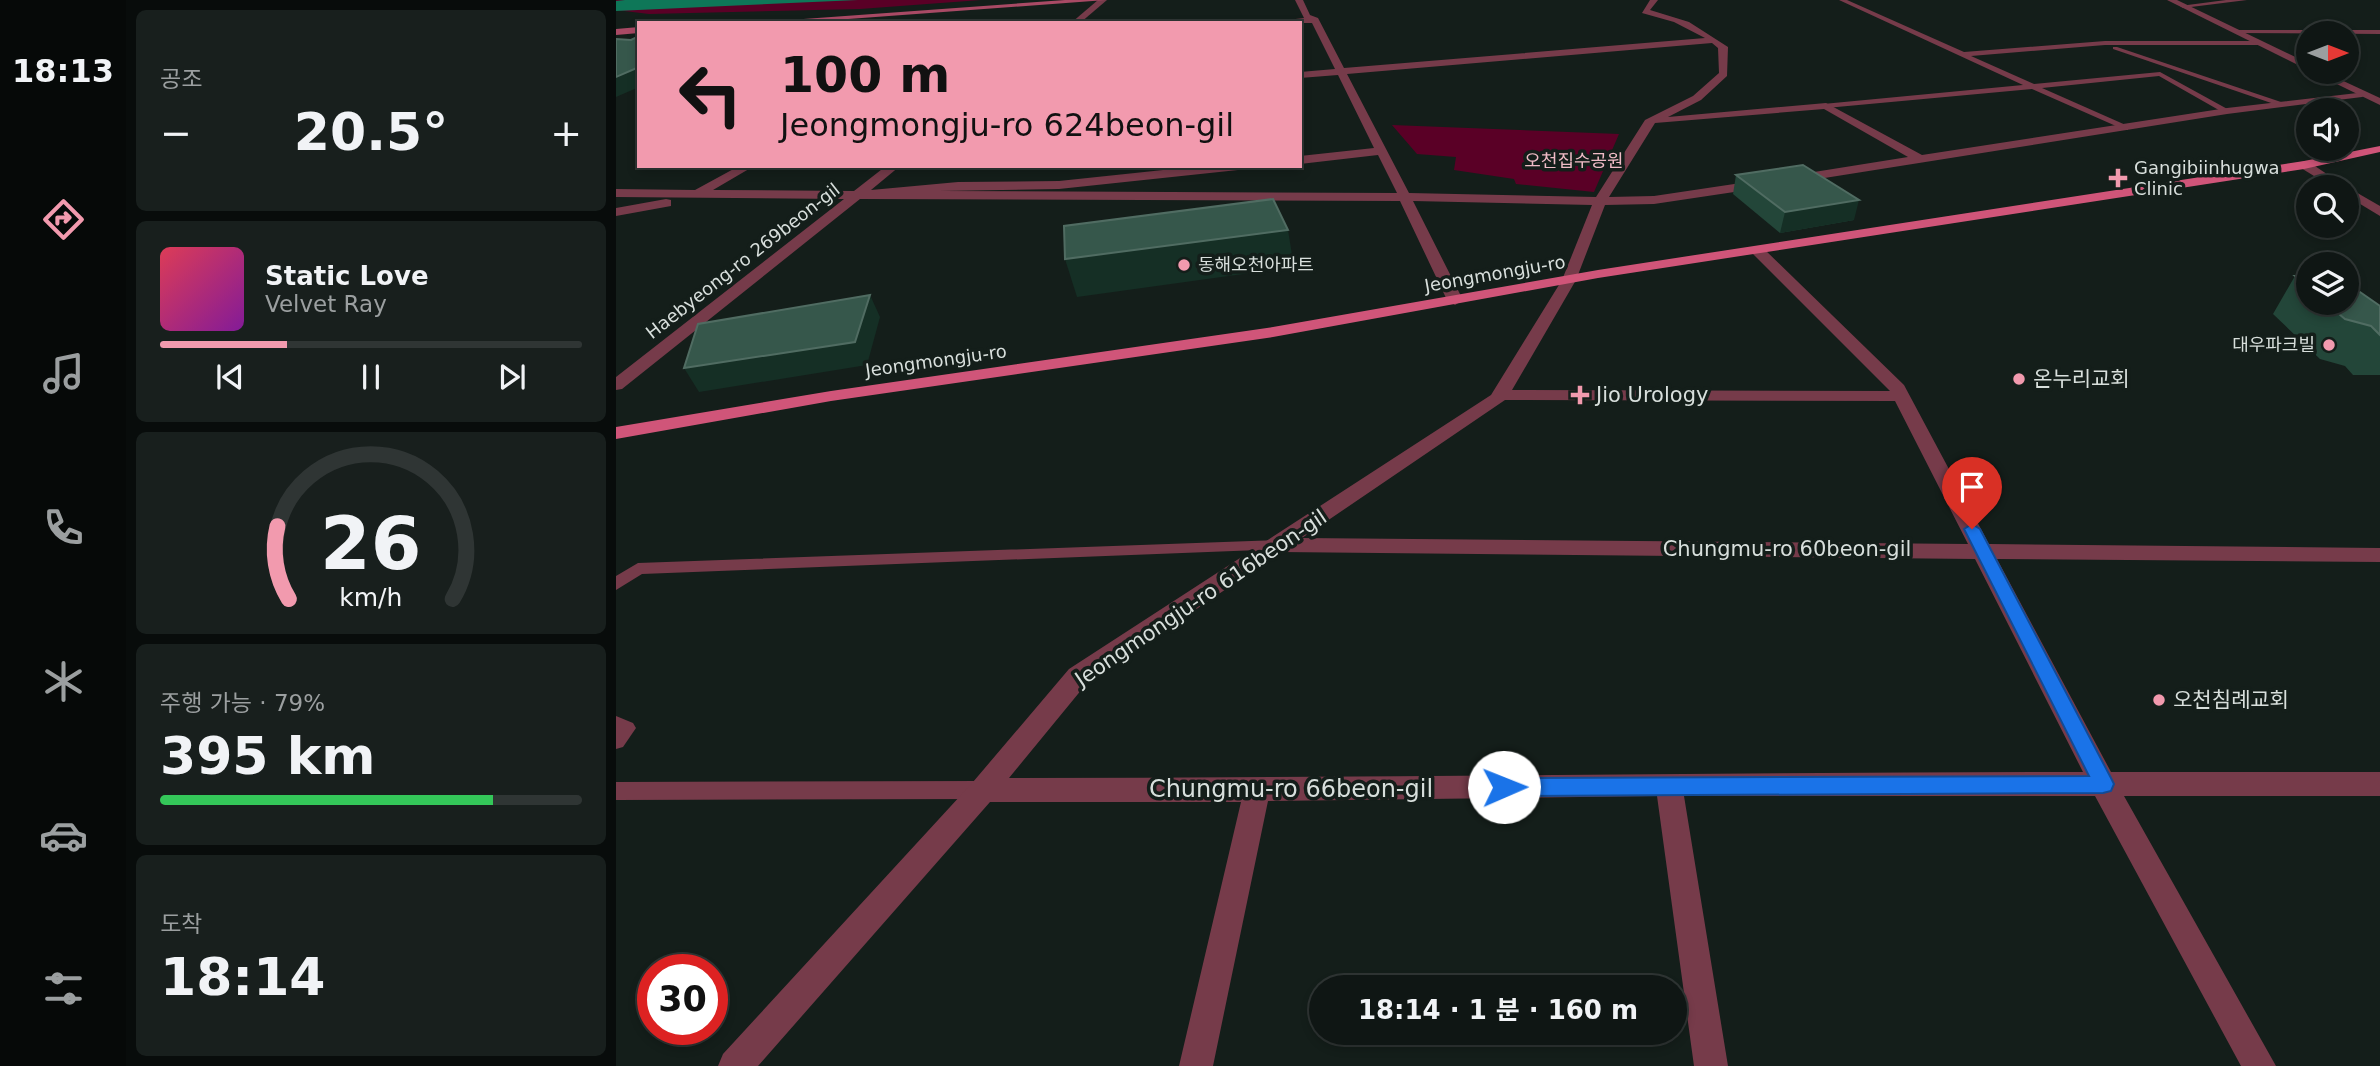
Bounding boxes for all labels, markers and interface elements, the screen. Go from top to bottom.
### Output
north arrow [2296,21,2359,84]
map controls [2296,21,2359,315]
text: 100 m [780,47,950,104]
icon: left [665,49,756,140]
text: 18:13 [12,52,114,90]
text: 공조 [160,66,202,92]
button: sound [2296,98,2359,161]
text: 20.5° [294,102,448,162]
text: Jeongmongju-ro 624beon-gil [780,106,1234,144]
text: − [160,111,192,155]
text: + [550,111,582,155]
park label: 오천집수공원 [1524,150,1624,171]
place label: Gangibiinhugwa Clinic [2134,157,2280,199]
marker: Gangibiinhugwa Clinic [2108,168,2128,188]
button: search [2296,175,2359,238]
street label: Haebyeong-ro 269beon-gil [642,178,844,343]
icon: directions [39,195,88,244]
street label: Jeongmongju-ro [1422,251,1567,296]
button: layers [2296,252,2359,315]
place label: 동해오천아파트 [1198,254,1314,275]
marker: 동해오천아파트 [1176,257,1192,273]
text: Static Love [265,261,429,291]
text: Velvet Ray [265,291,387,317]
place label: 대우파크빌 [2232,334,2315,355]
marker: 대우파크빌 [2321,337,2337,353]
street label: Jeongmongju-ro [863,340,1008,381]
icon: music [39,349,88,398]
icon: previous [211,358,249,396]
icon: pause [352,358,390,396]
icon: next [493,358,531,396]
place label: 온누리교회 [2033,367,2130,391]
marker: 온누리교회 [2011,371,2027,387]
place label: Jio Urology [1594,383,1708,407]
marker: Jio Urology [1570,385,1590,405]
pin [1942,457,2002,529]
icon: arrive [1953,468,1991,506]
text: 26 [320,501,422,586]
icon: phone [39,503,88,552]
street label: Jeongmongju-ro 616beon-gil [1069,505,1331,692]
street label: Chungmu-ro 60beon-gil [1663,537,1911,561]
text: km/h [339,583,403,612]
icon: climate [39,657,88,706]
place label: 오천침례교회 [2173,688,2289,712]
text: 주행 가능 · 79% [160,690,325,716]
marker: 오천침례교회 [2151,692,2167,708]
text: 395 km [160,726,375,786]
position arrow [1467,750,1541,824]
street label: Chungmu-ro 66beon-gil [1149,775,1433,803]
icon: car [39,811,88,860]
text: 도착 [160,911,202,937]
text: 18:14 [160,947,326,1007]
speed limit sign: 30 [637,954,728,1045]
icon: filters [39,964,88,1013]
text: 18:14 · 1 분 · 160 m [1358,995,1638,1025]

